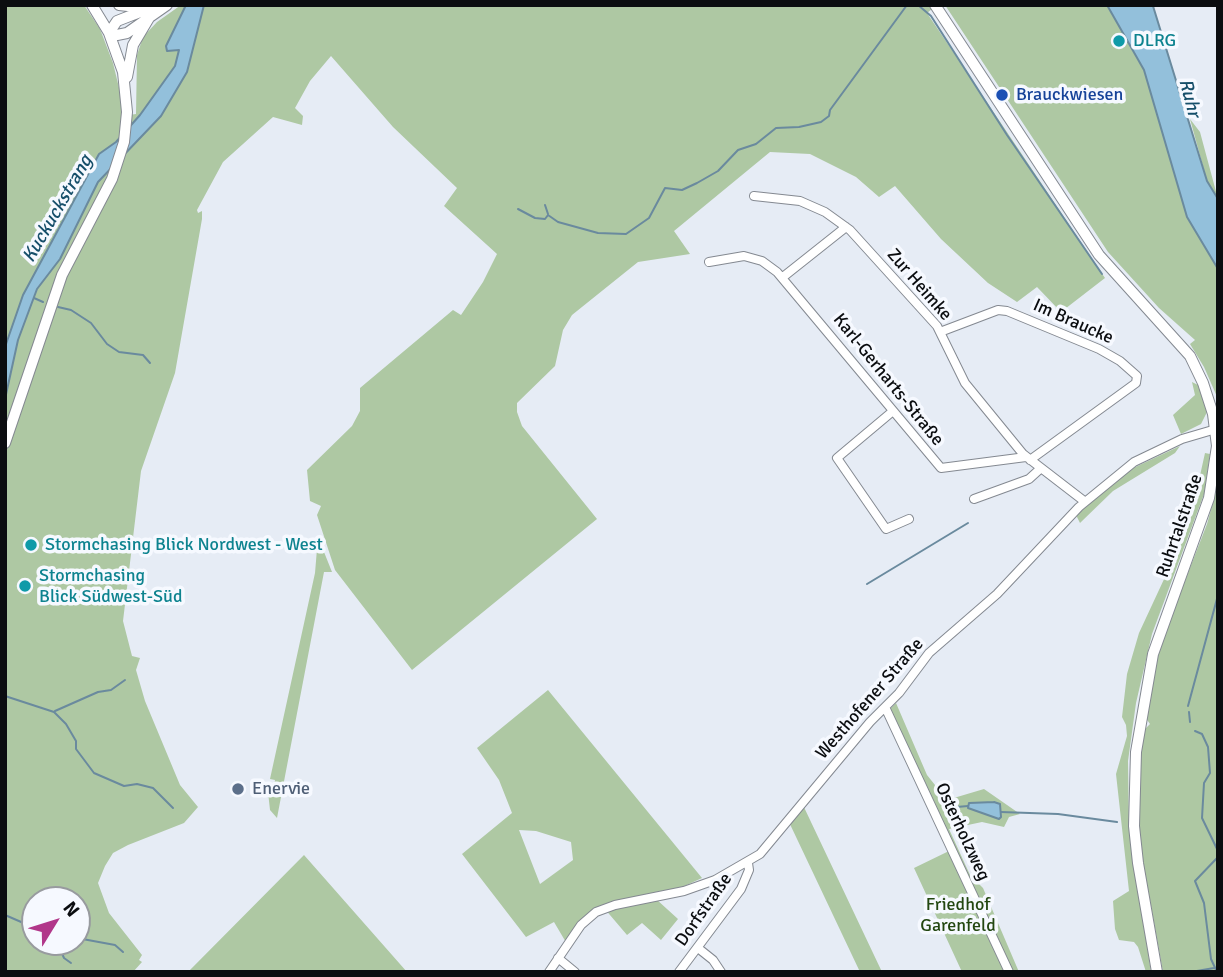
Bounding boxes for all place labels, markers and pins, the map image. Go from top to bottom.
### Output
place label: DLRG [1133,30,1176,52]
marker: DLRG [1111,33,1127,49]
place label: Brauckwiesen [1016,84,1123,106]
marker: Brauckwiesen [994,87,1010,103]
place label: Stormchasing Blick Nordwest - West [45,534,323,556]
marker: Stormchasing Blick Nordwest - West [23,537,39,553]
place label: Stormchasing Blick Südwest-Süd [39,565,182,608]
marker: Stormchasing Blick Südwest-Süd [17,578,33,594]
place label: Enervie [252,778,310,800]
marker: Enervie [230,781,246,797]

